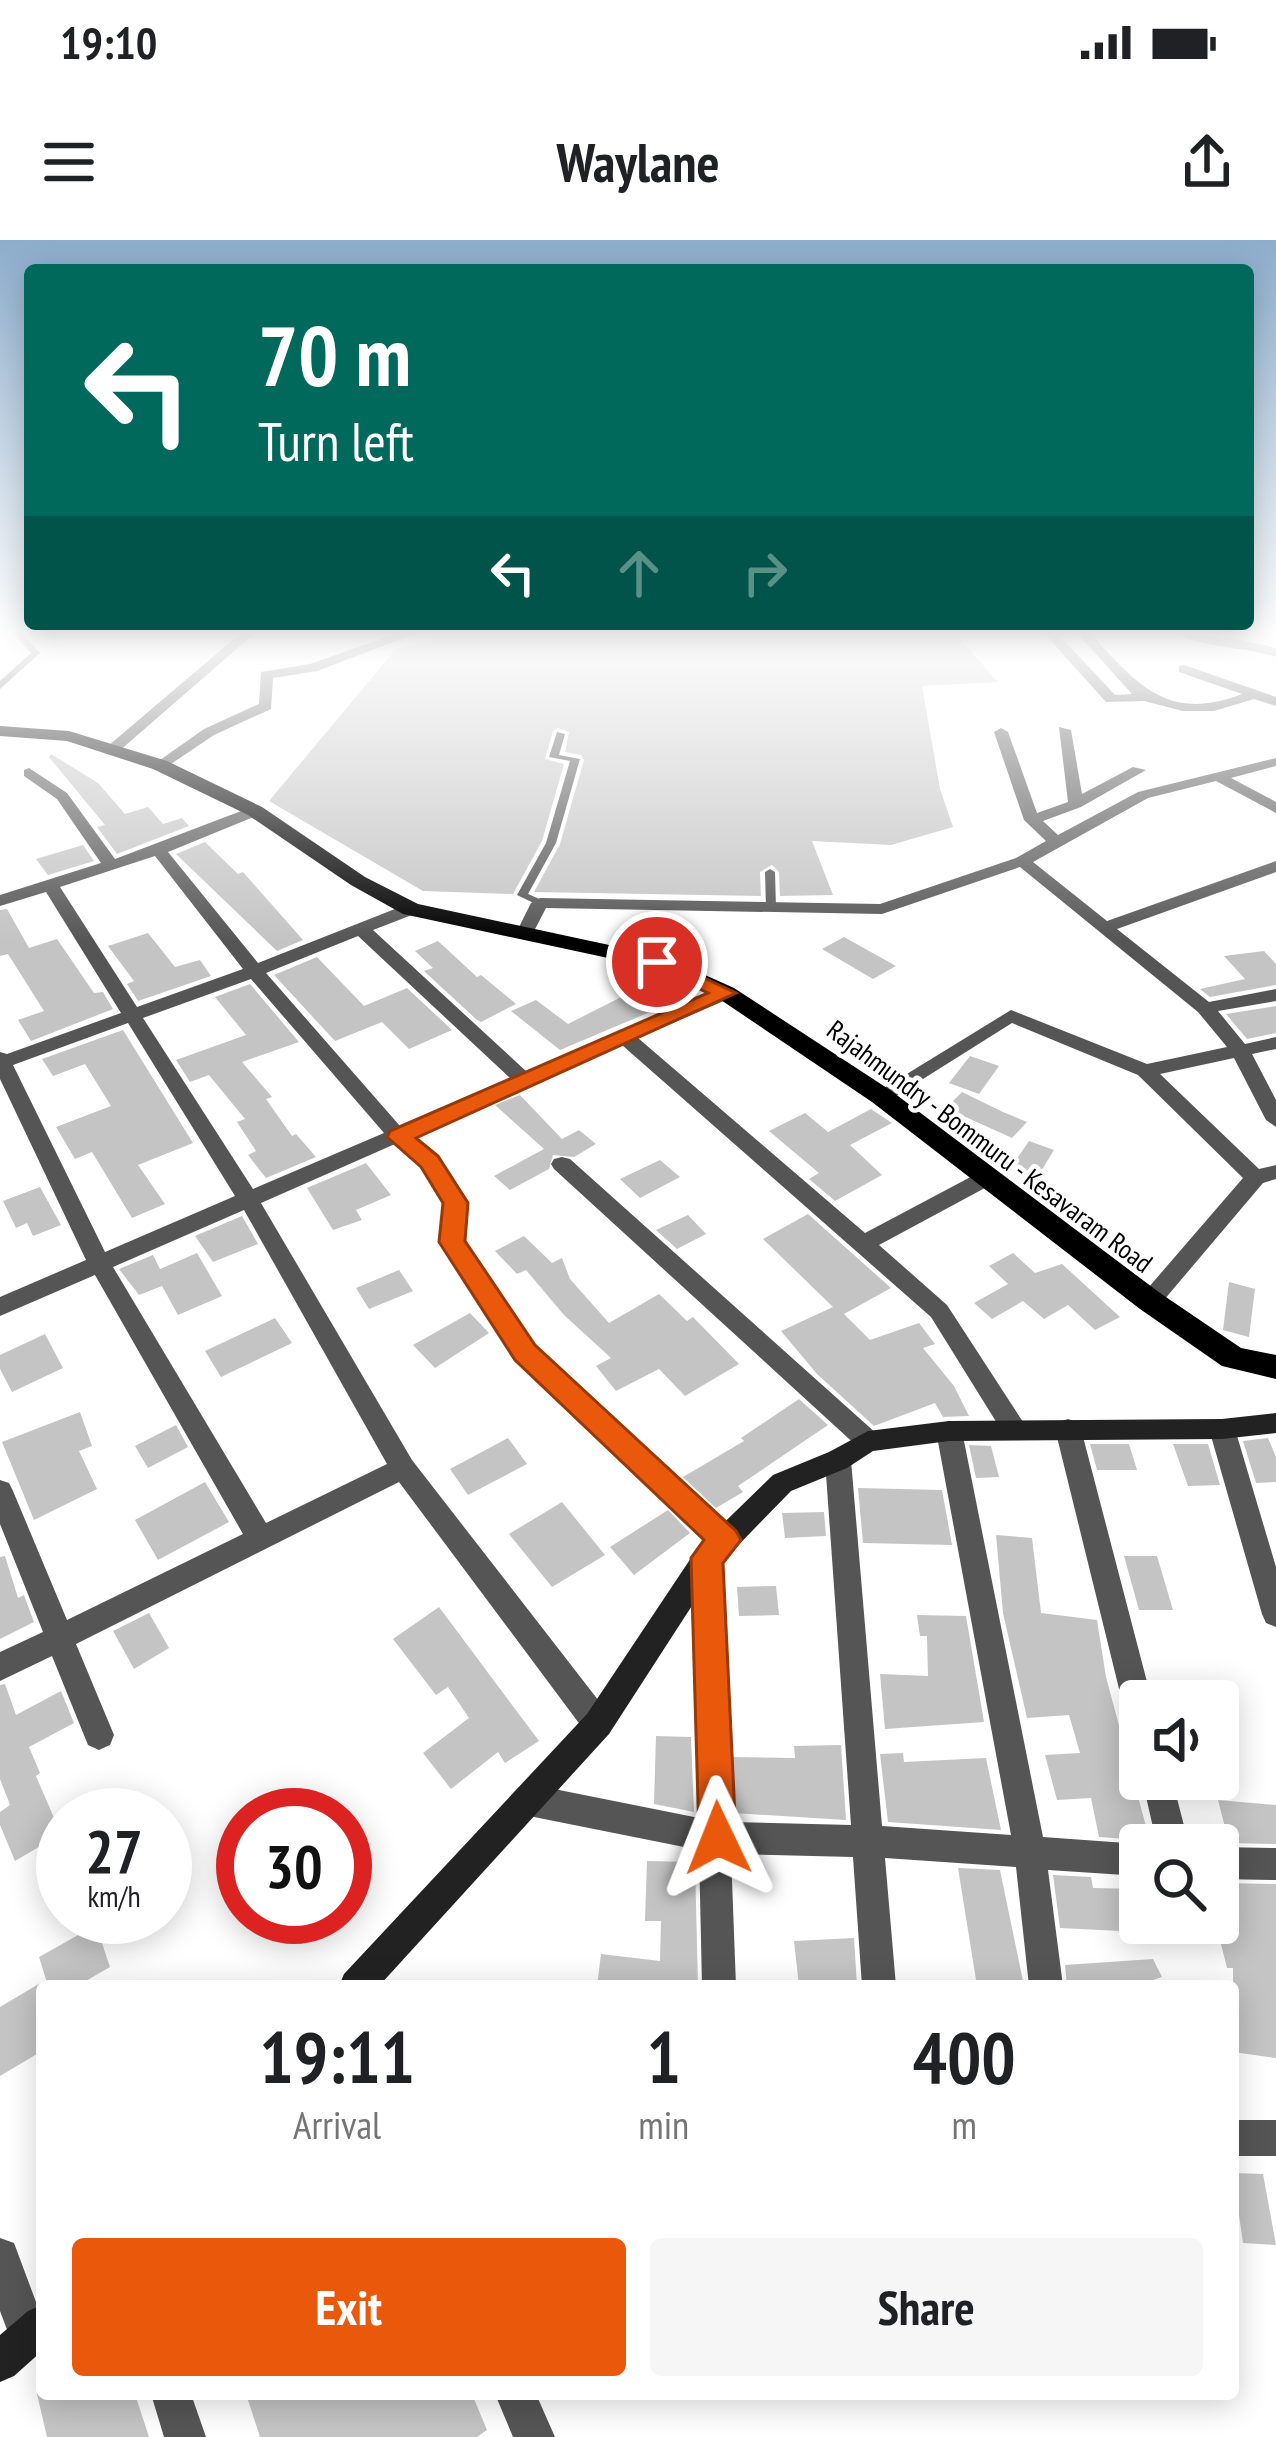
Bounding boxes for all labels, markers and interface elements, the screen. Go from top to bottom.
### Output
text: 19:10 [60,13,157,71]
text: Waylane [556,127,720,197]
icon: menu [36,129,102,195]
icon: share [1174,129,1240,195]
text: 70 m [258,300,411,409]
icon: left [60,312,216,468]
text: Turn left [258,406,414,476]
icon: left [480,540,546,606]
icon: ahead [606,540,672,606]
icon: right [732,540,798,606]
pin [606,911,708,1013]
icon: arrive [624,929,690,995]
street label: Rajahmundry - Bommuru - Kesavaram Road [820,1012,1160,1280]
map controls [1119,1680,1239,1944]
button: sound [1119,1680,1239,1800]
position arrow [655,1775,781,1901]
speed limit sign: 30 [216,1788,372,1944]
text: 27 [85,1812,143,1890]
button: search [1119,1824,1239,1944]
text: km/h [87,1876,141,1915]
text: 19:11 [259,2010,415,2103]
text: 1 [647,2010,681,2103]
text: 400 [912,2010,1016,2103]
text: Arrival [293,2099,381,2150]
text: min [638,2099,689,2150]
text: m [951,2099,977,2150]
button: Exit [72,2238,626,2376]
button: Share [650,2238,1203,2376]

